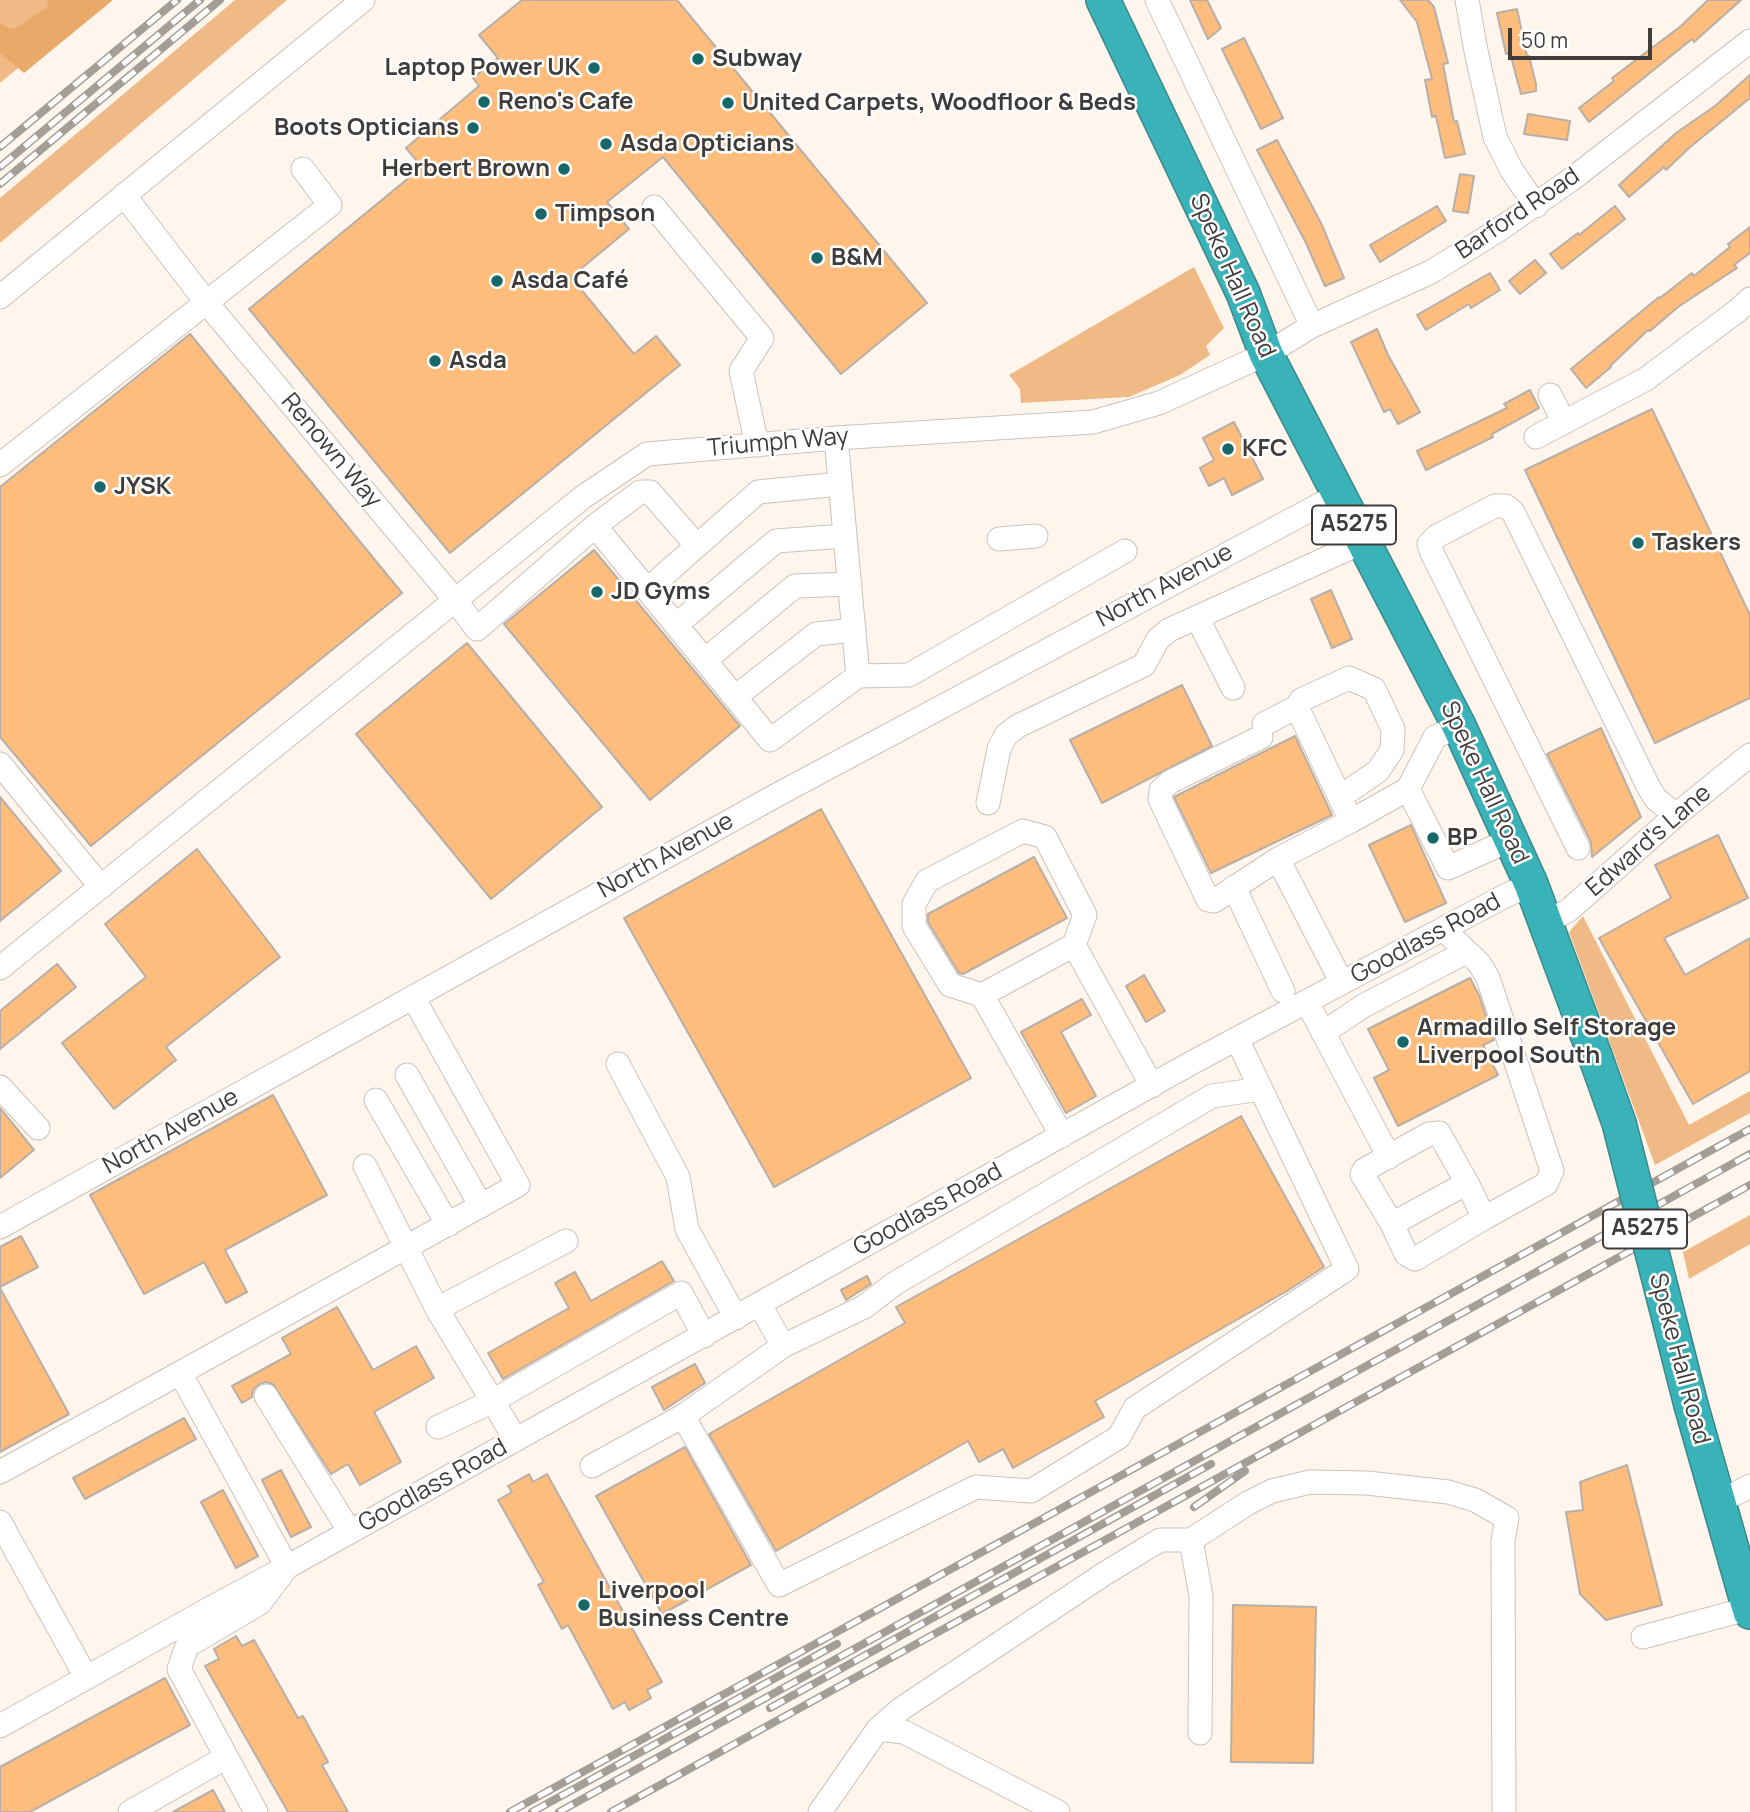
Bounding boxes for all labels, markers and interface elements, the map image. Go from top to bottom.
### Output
scale bar [1512,14,1656,58]
text: 50 m [1521,26,1568,54]
place label: Subway [712,45,802,73]
marker: Subway [690,51,706,67]
place label: Laptop Power UK [385,54,580,82]
marker: Laptop Power UK [586,60,602,76]
place label: Reno's Cafe [498,88,634,116]
place label: United Carpets, Woodfloor & Beds [742,89,1136,117]
marker: Reno's Cafe [476,94,492,110]
marker: United Carpets, Woodfloor & Beds [720,95,736,111]
place label: Boots Opticians [274,114,459,142]
marker: Boots Opticians [465,120,481,136]
place label: Asda Opticians [620,130,794,158]
marker: Asda Opticians [598,136,614,152]
place label: Herbert Brown [382,155,550,183]
marker: Herbert Brown [556,161,572,177]
street label: Barford Road [1451,162,1585,266]
street label: Speke Hall Road [1183,190,1281,362]
place label: Timpson [555,200,655,228]
marker: Timpson [533,206,549,222]
place label: B&M [831,244,883,272]
marker: B&M [809,250,825,266]
place label: Asda Café [511,267,629,295]
marker: Asda Café [489,273,505,289]
place label: Asda [449,347,507,375]
marker: Asda [427,353,443,369]
street label: Renown Way [275,388,387,514]
street label: Triumph Way [706,422,850,464]
place label: KFC [1242,435,1288,463]
marker: KFC [1220,441,1236,457]
place label: JYSK [114,473,171,501]
marker: JYSK [92,479,108,495]
road number: A5275 [1312,505,1396,544]
place label: Taskers [1652,529,1741,557]
marker: Taskers [1630,535,1646,551]
street label: North Avenue [1092,538,1238,634]
place label: JD Gyms [611,578,710,606]
marker: JD Gyms [589,584,605,600]
street label: Speke Hall Road [1434,697,1534,869]
street label: Edward's Lane [1581,779,1717,903]
street label: North Avenue [593,807,739,905]
place label: BP [1447,824,1477,852]
marker: BP [1425,830,1441,846]
street label: Goodlass Road [1346,887,1506,991]
place label: Armadillo Self Storage Liverpool South [1417,1014,1676,1070]
marker: Armadillo Self Storage Liverpool South [1395,1034,1411,1050]
street label: North Avenue [98,1083,244,1181]
street label: Goodlass Road [849,1157,1007,1263]
road number: A5275 [1603,1210,1687,1248]
street label: Speke Hall Road [1642,1270,1716,1448]
street label: Goodlass Road [354,1433,512,1539]
place label: Liverpool Business Centre [598,1577,789,1633]
marker: Liverpool Business Centre [576,1597,592,1613]

